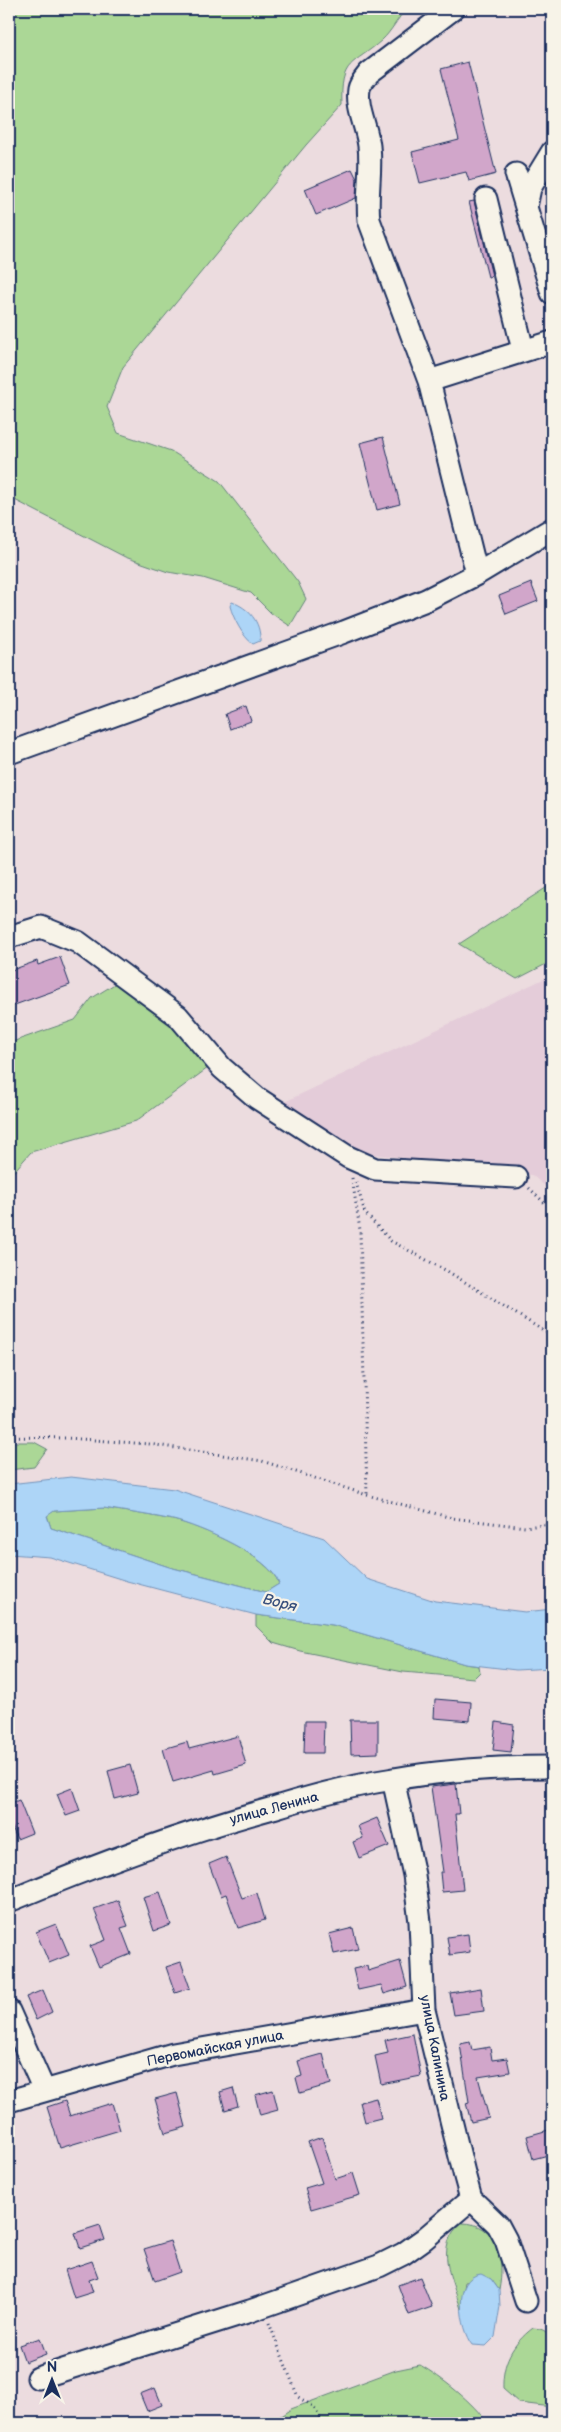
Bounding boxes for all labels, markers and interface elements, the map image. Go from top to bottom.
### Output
water label: Воря [261,1590,300,1617]
street label: улица Ленина [228,1788,321,1828]
street label: улица Калинина [416,1994,454,2103]
street label: Первомайская улица [145,2026,286,2070]
north arrow [28,2354,78,2404]
text: N [47,2359,57,2376]

